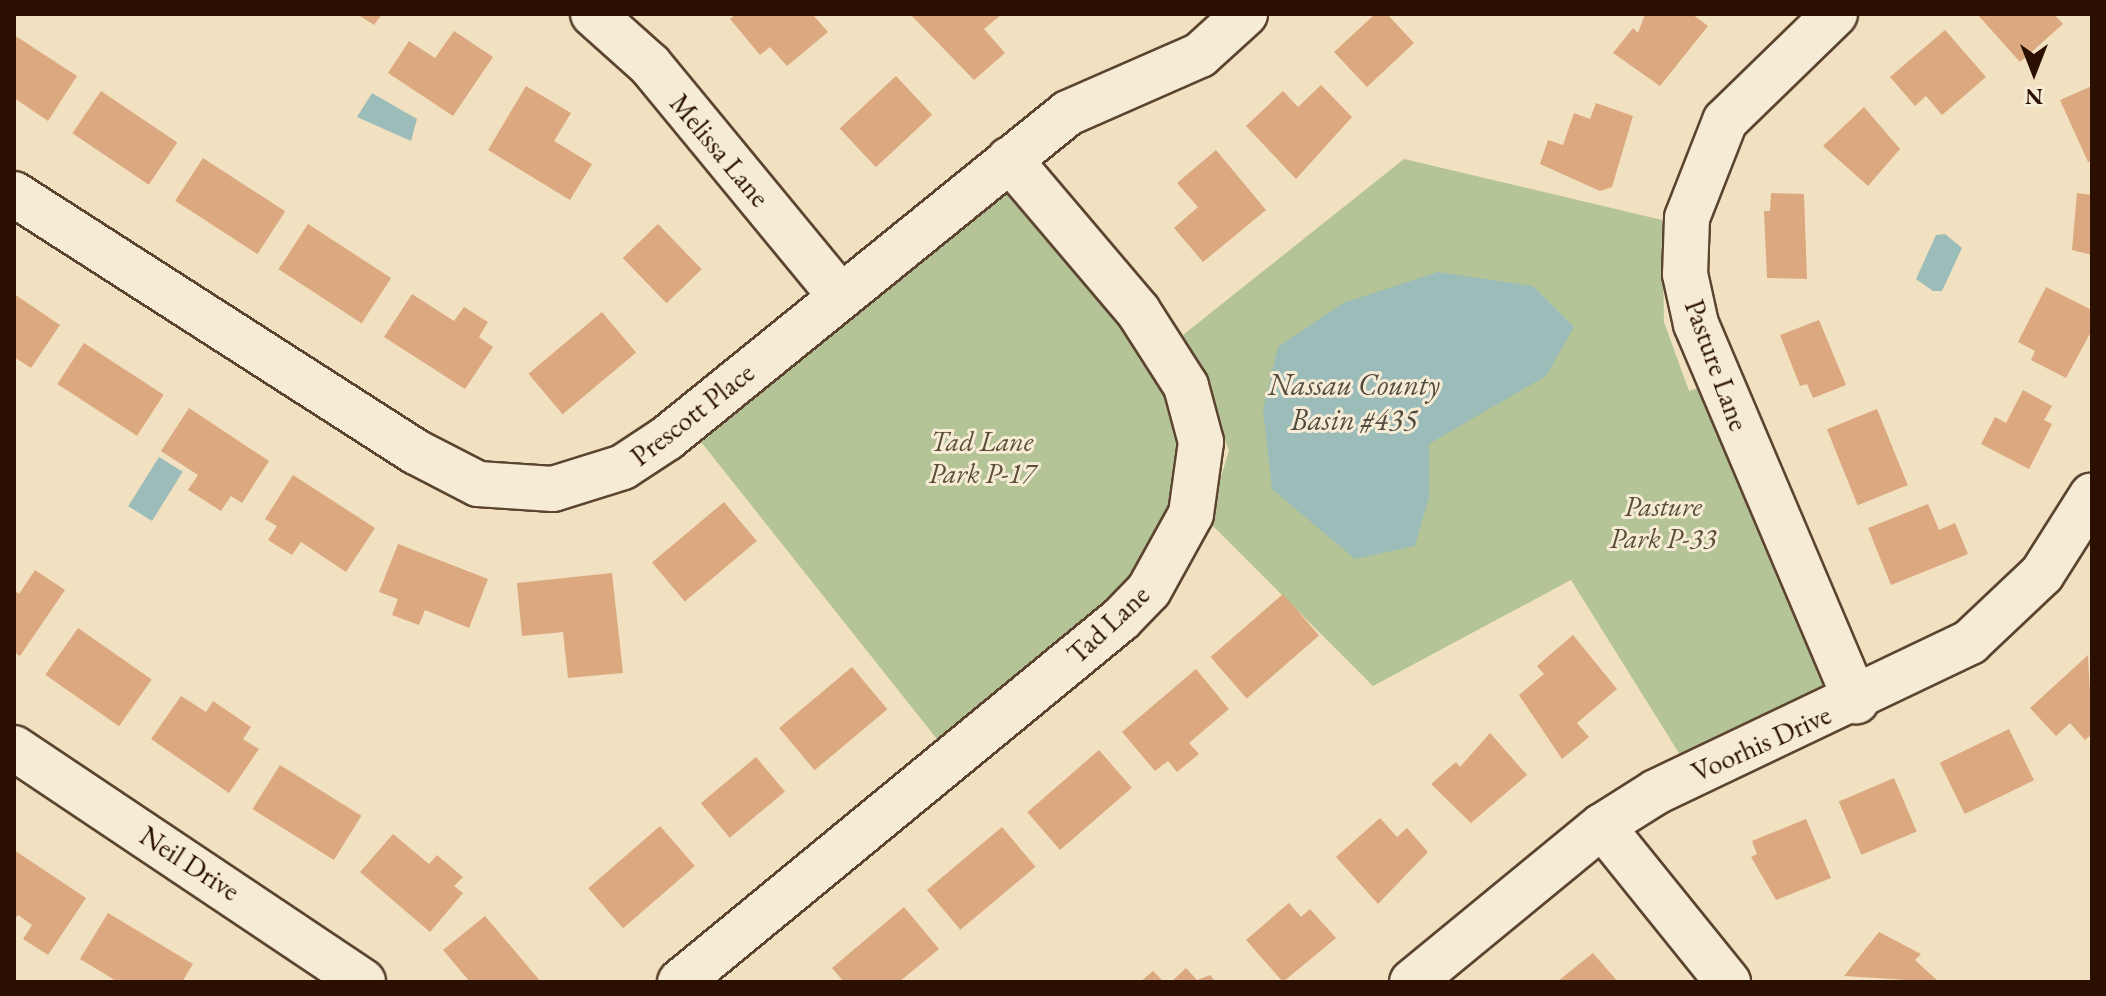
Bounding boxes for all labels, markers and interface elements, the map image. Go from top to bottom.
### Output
north arrow [1994,32,2074,112]
text: N [2025,82,2043,111]
street label: Melissa Lane [663,87,777,213]
street label: Pasture Lane [1678,295,1756,435]
street label: Prescott Place [623,355,761,473]
water label: Nassau County Basin #435 [1268,367,1440,438]
park label: Tad Lane Park P-17 [929,424,1035,490]
park label: Pasture Park P-33 [1610,489,1716,555]
street label: Tad Lane [1060,578,1156,670]
street label: Voorhis Drive [1686,697,1836,789]
street label: Neil Drive [134,818,246,908]

